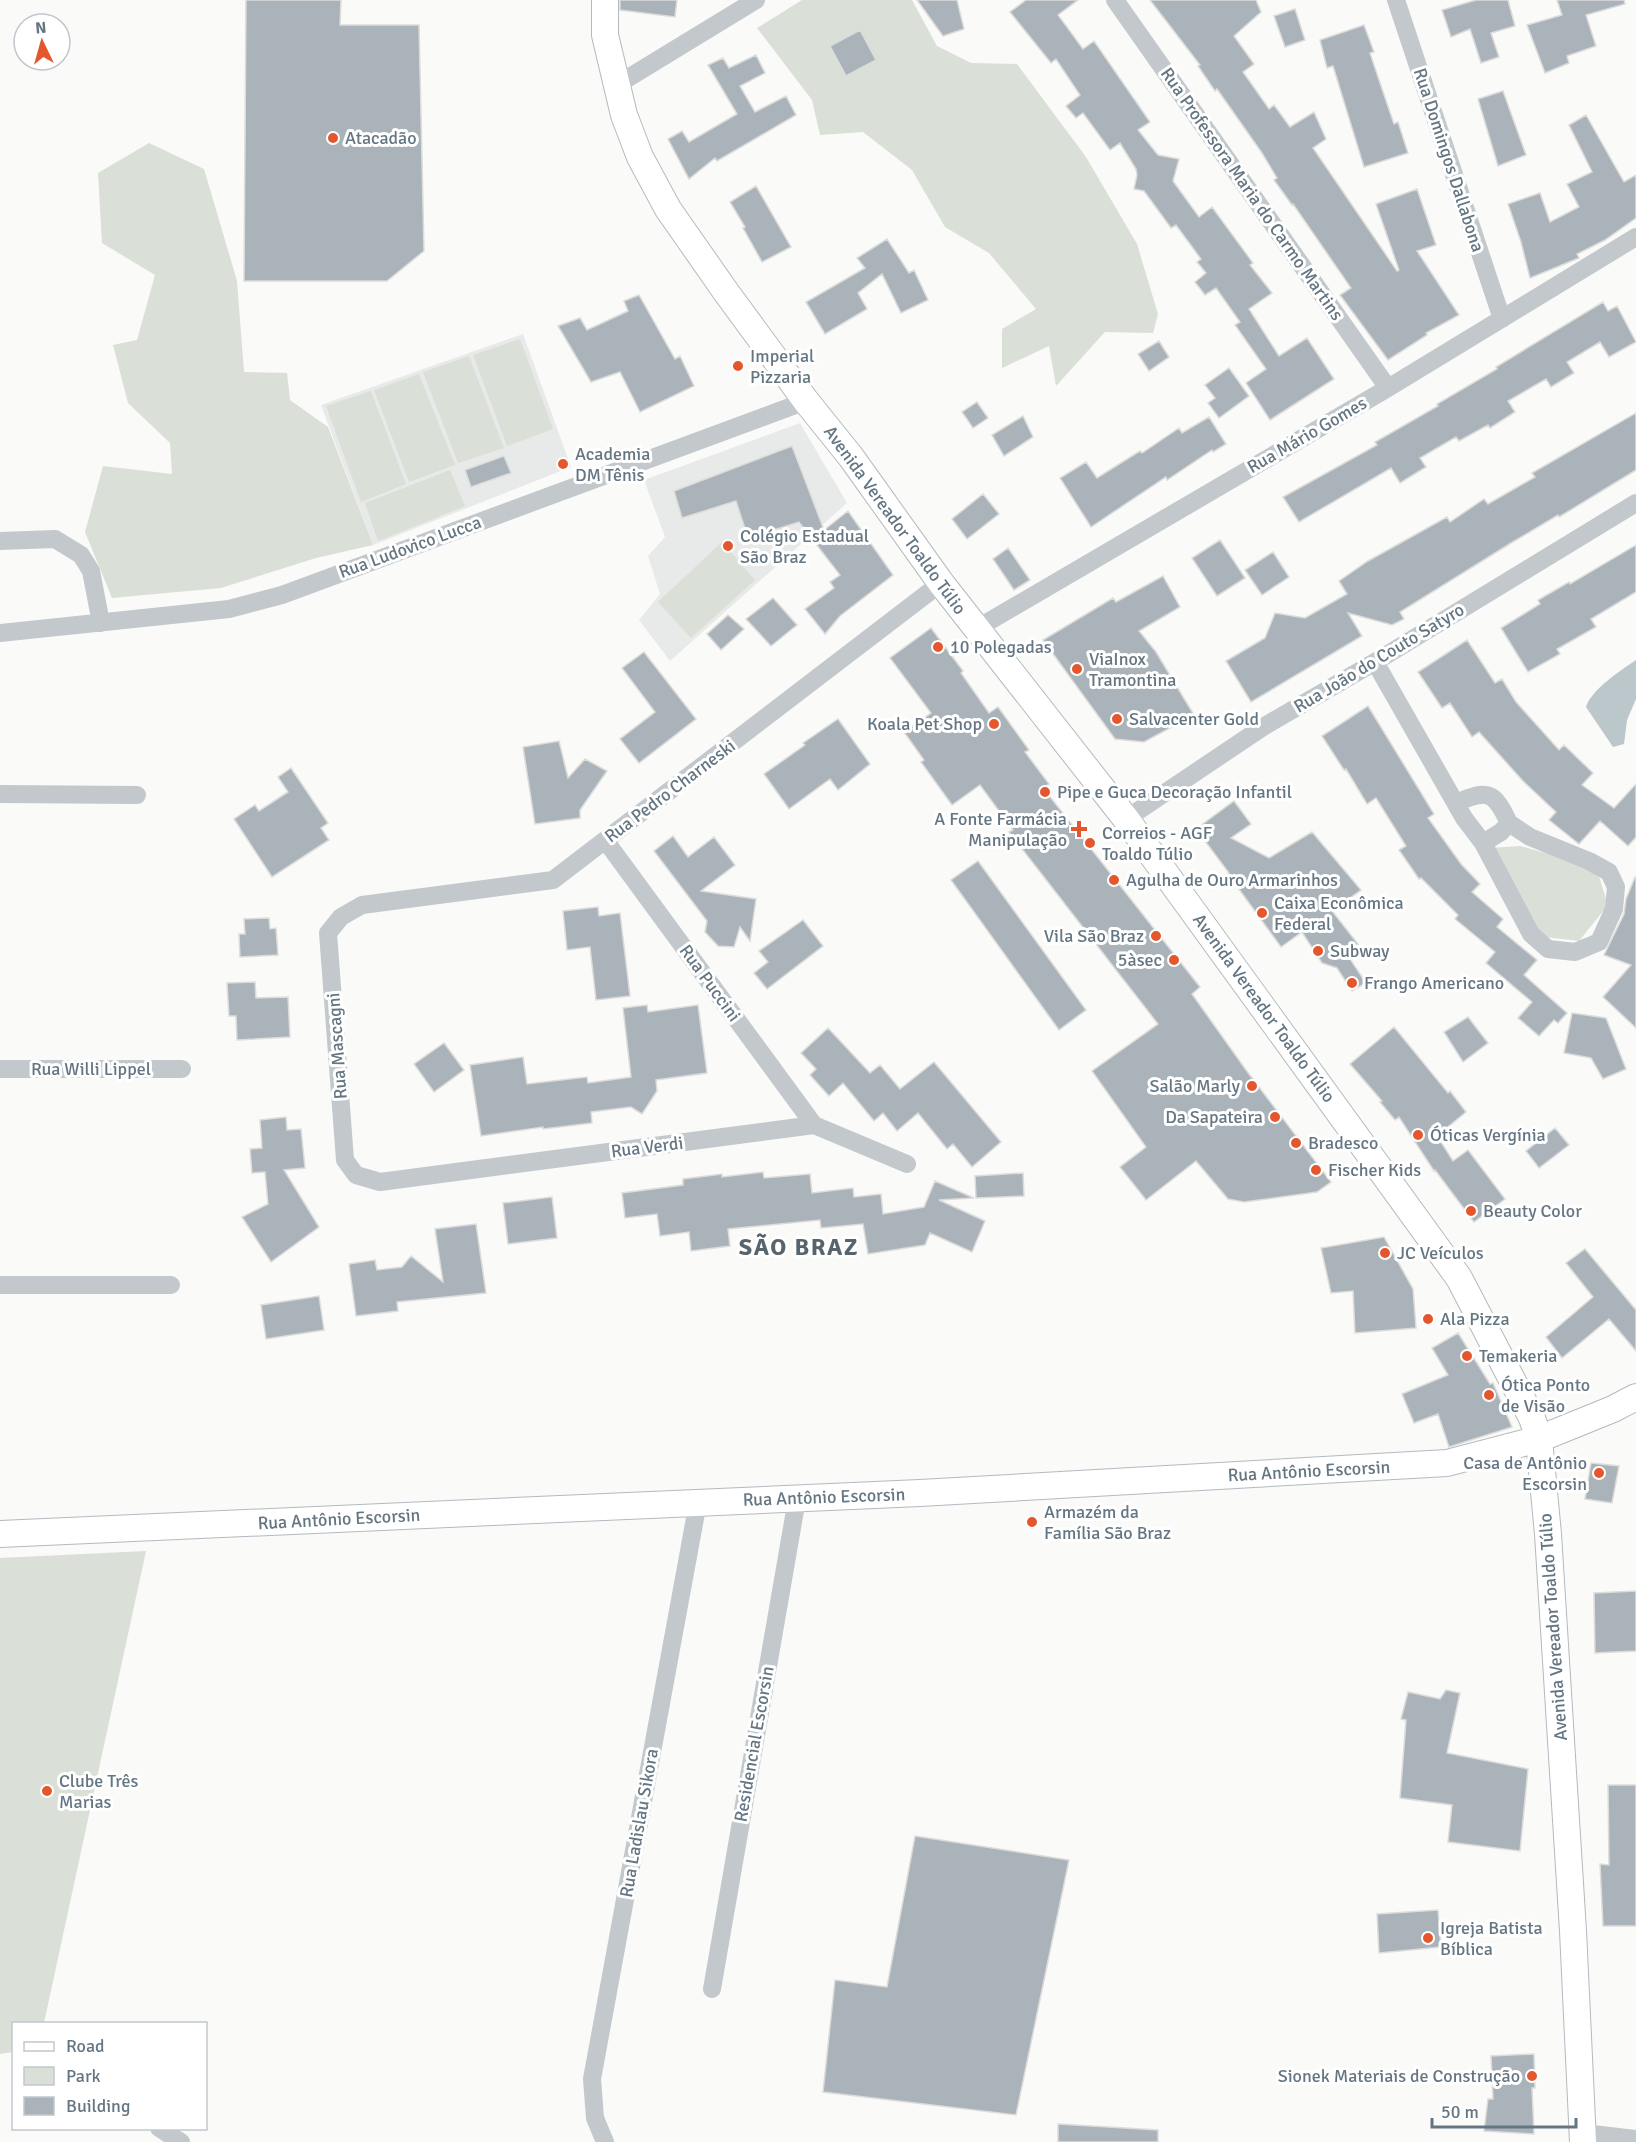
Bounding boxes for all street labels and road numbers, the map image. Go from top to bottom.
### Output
street label: Rua Professora Maria do Carmo Martins [1156,63,1348,325]
street label: Rua Domingos Dallabona [1409,65,1489,255]
street label: Rua Mário Gomes [1243,392,1371,478]
street label: Avenida Vereador Toaldo Túlio [819,421,971,619]
street label: Rua Ludovico Lucca [336,511,484,583]
street label: Rua João do Couto Satyro [1290,598,1468,718]
street label: Rua Pedro Charneski [600,735,740,847]
street label: Avenida Vereador Toaldo Túlio [1188,909,1340,1107]
street label: Rua Puccini [675,940,745,1026]
street label: Rua Mascagni [322,992,352,1100]
street label: Rua Willi Lippel [31,1058,151,1080]
street label: Rua Verdi [610,1132,684,1162]
street label: Rua Antônio Escorsin [1227,1456,1391,1486]
street label: Rua Antônio Escorsin [742,1483,906,1511]
street label: Rua Antônio Escorsin [257,1504,421,1534]
street label: Avenida Vereador Toaldo Túlio [1534,1513,1572,1741]
street label: Residencial Escorsin [729,1664,779,1824]
street label: Rua Ladislau Sikora [615,1747,663,1899]

